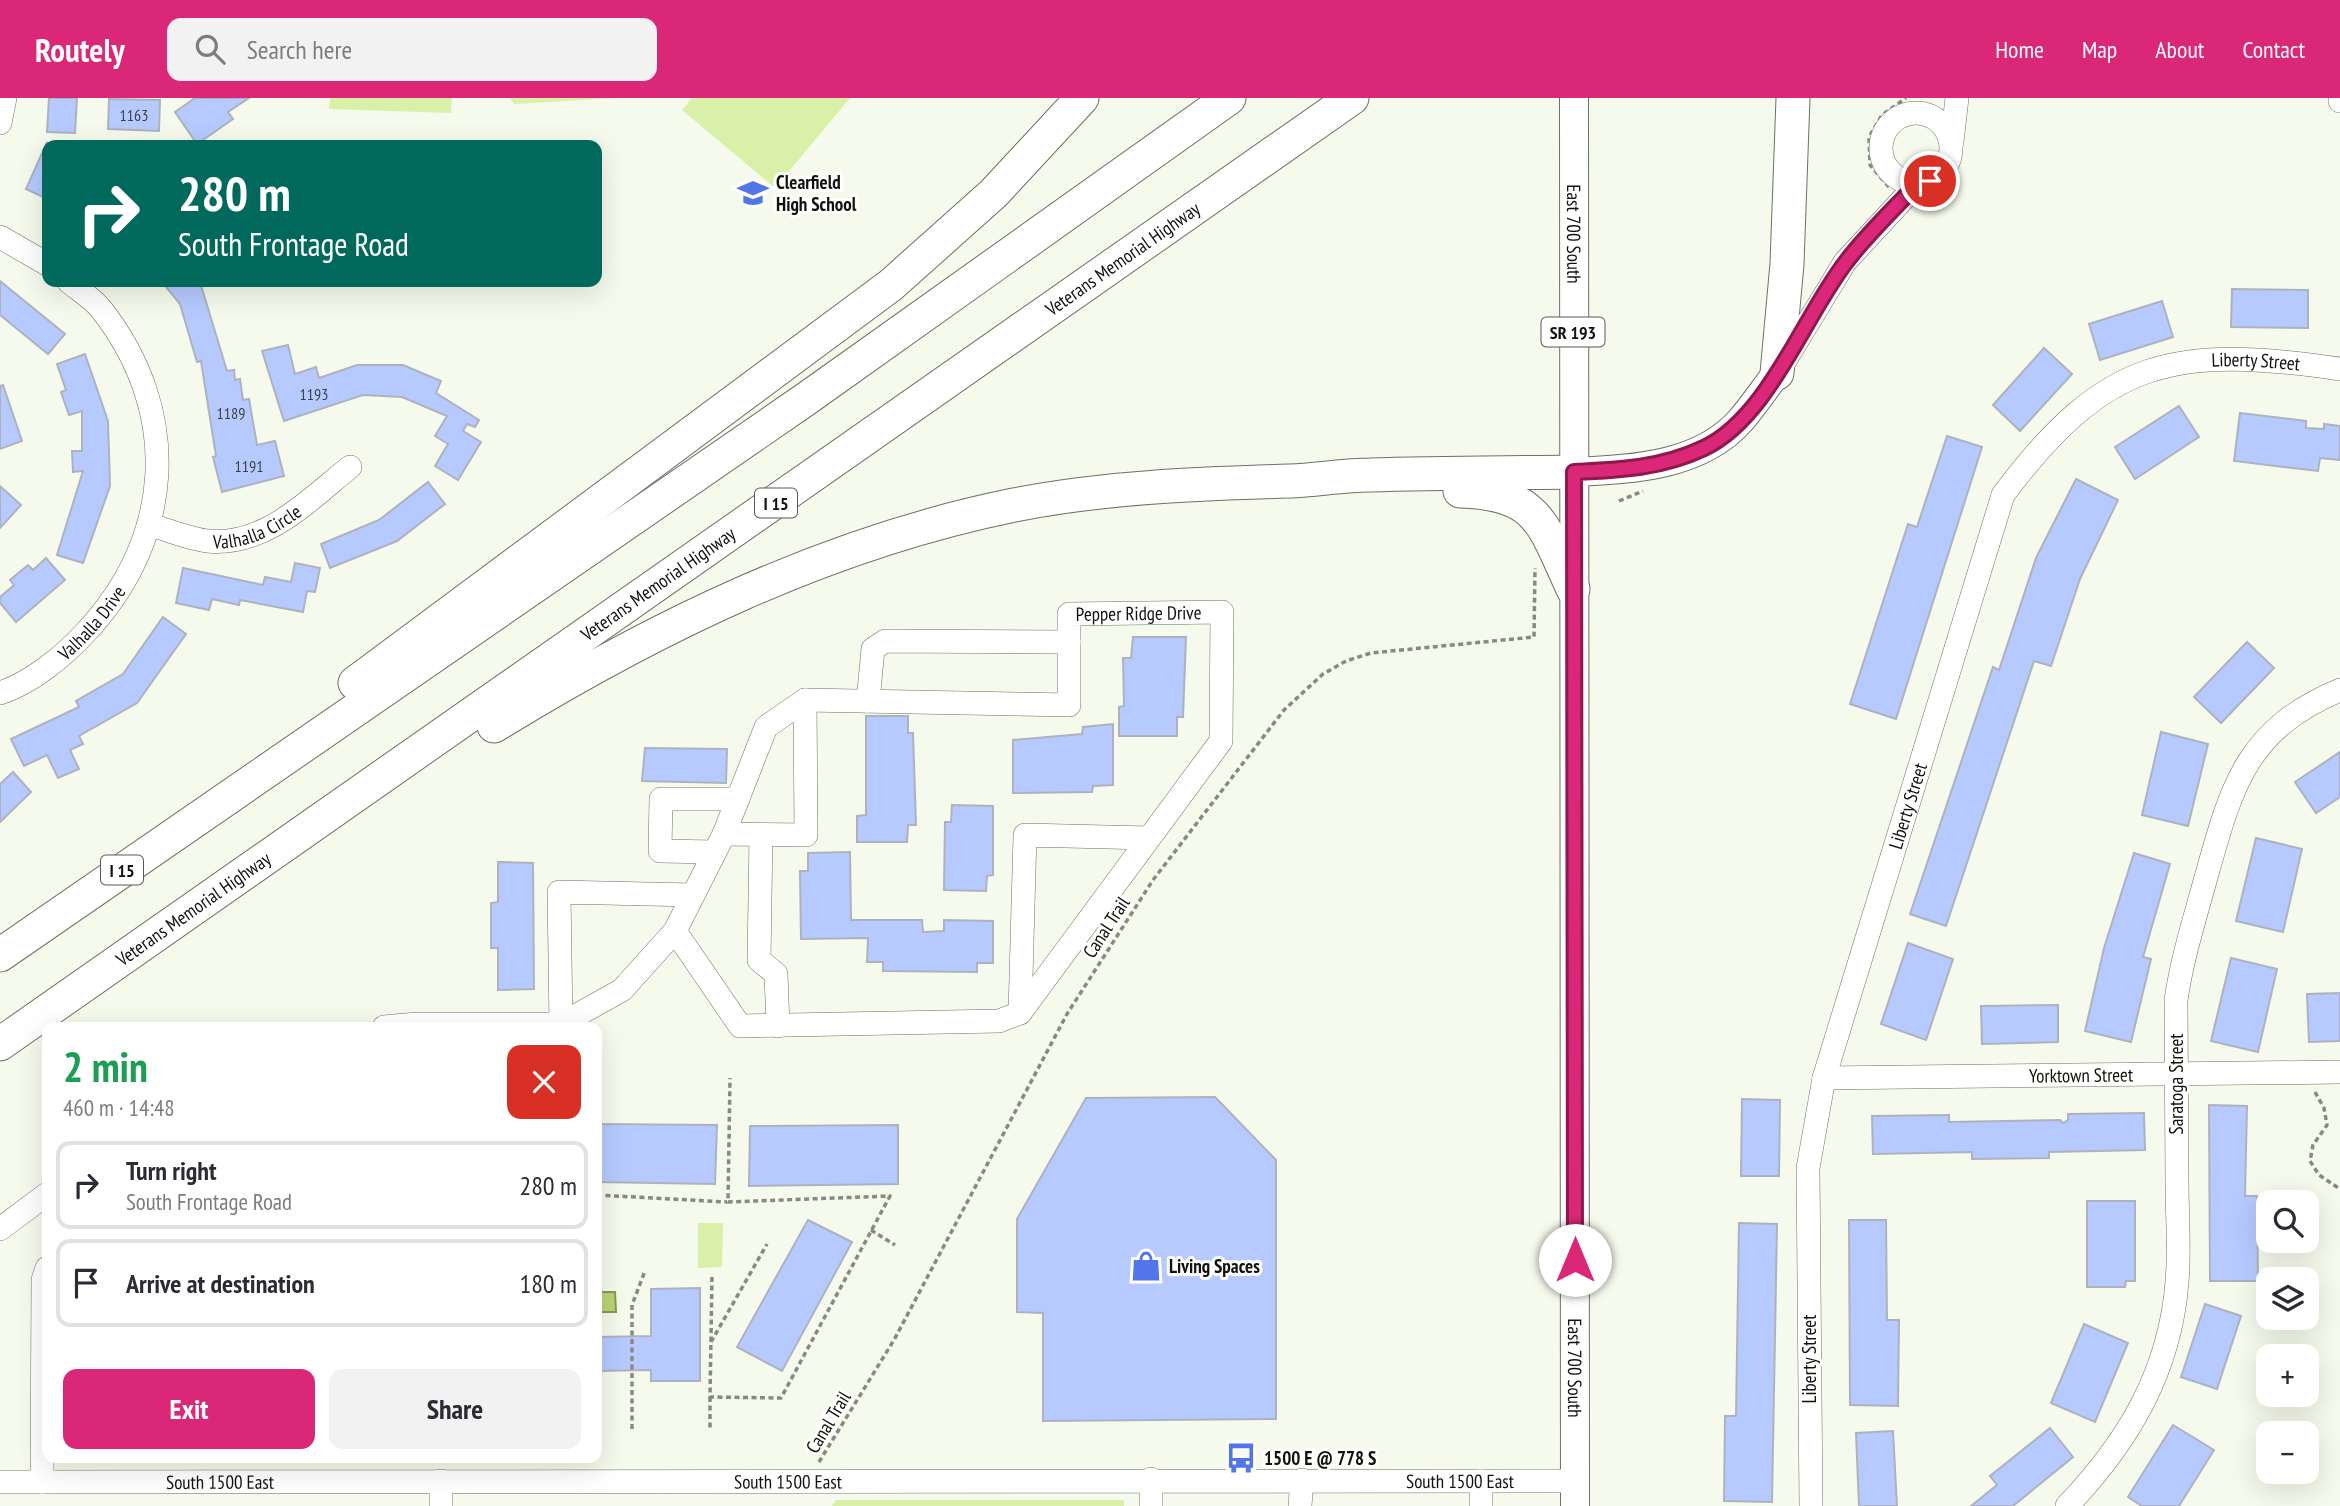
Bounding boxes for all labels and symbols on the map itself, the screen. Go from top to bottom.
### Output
house number: 1163 [120,105,148,125]
pin [1900,151,1960,211]
place label: Clearfield High School [776,170,857,216]
school or university icon: Clearfield High School [736,176,770,210]
street label: East 700 South [1562,184,1586,284]
street label: Veterans Memorial Highway [1040,196,1205,321]
road number: SR 193 [1542,318,1604,346]
street label: Liberty Street [2211,347,2302,376]
house number: 1193 [300,384,328,404]
house number: 1189 [217,403,245,423]
house number: 1191 [235,456,263,476]
road number: I 15 [755,488,797,517]
street label: Valhalla Circle [212,499,306,554]
street label: Veterans Memorial Highway [575,521,741,647]
street label: Valhalla Drive [52,581,130,666]
street label: Pepper Ridge Drive [1076,600,1202,626]
street label: Liberty Street [1883,759,1932,852]
street label: Veterans Memorial Highway [111,846,276,972]
road number: I 15 [101,856,143,884]
street label: Canal Trail [1077,891,1135,962]
street label: Saratoga Street [2164,1033,2188,1135]
street label: Yorktown Street [2029,1062,2134,1088]
position arrow [1538,1223,1612,1297]
shop icon: Living Spaces [1129,1249,1163,1283]
place label: Living Spaces [1169,1254,1260,1278]
street label: Liberty Street [1797,1314,1821,1403]
street label: East 700 South [1563,1318,1587,1418]
street label: Canal Trail [800,1386,856,1457]
bus stop icon: 1500 E @ 778 S [1224,1441,1258,1475]
place label: 1500 E @ 778 S [1264,1446,1376,1470]
street label: South 1500 East [734,1469,843,1494]
street label: South 1500 East [1406,1469,1515,1493]
street label: South 1500 East [166,1470,275,1494]

